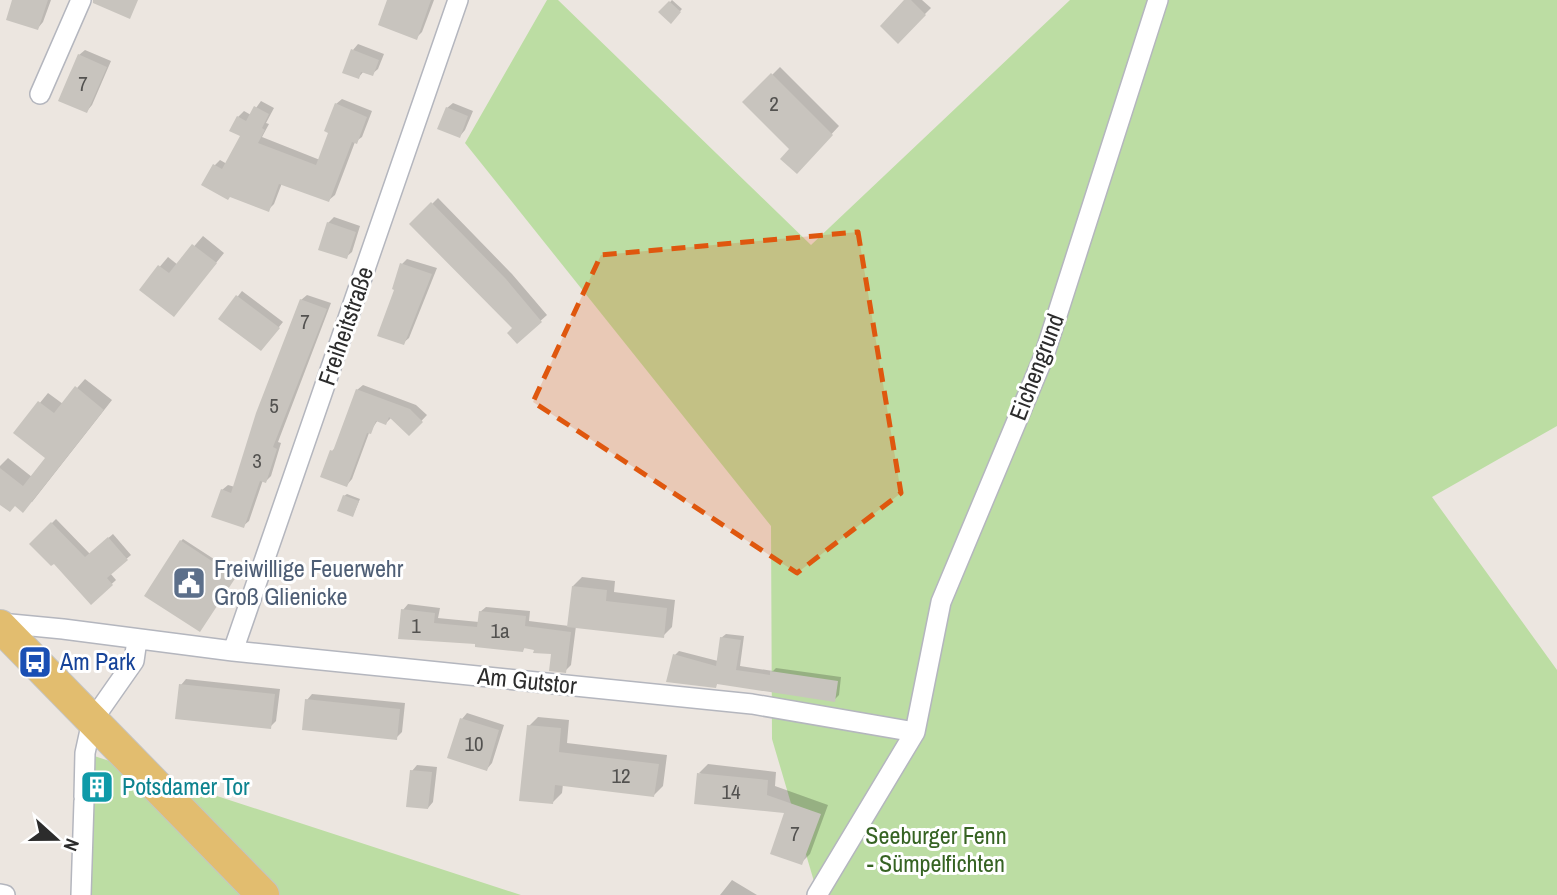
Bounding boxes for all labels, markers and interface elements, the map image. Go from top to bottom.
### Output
house number: 7 [78,69,88,98]
house number: 2 [769,89,779,118]
street label: Freiheitstraße [310,262,380,389]
house number: 7 [300,307,310,336]
street label: Eichengrund [1001,309,1071,424]
house number: 5 [269,391,279,420]
house number: 3 [252,446,262,475]
place label: Freiwillige Feuerwehr Groß Glienicke [214,552,404,612]
public building icon: Freiwillige Feuerwehr Groß Glienicke [170,564,208,602]
house number: 1 [411,611,421,640]
house number: 1a [490,616,510,645]
bus stop icon: Am Park [16,643,54,681]
place label: Am Park [59,645,136,677]
street label: Am Gutstor [475,659,579,701]
house number: 10 [464,729,484,758]
house number: 12 [611,761,631,790]
building icon: Potsdamer Tor [78,768,116,806]
place label: Potsdamer Tor [122,770,250,802]
house number: 14 [721,777,741,806]
north arrow [21,804,91,874]
house number: 7 [790,819,800,848]
park label: Seeburger Fenn - Sümpelfichten [865,819,1007,879]
text: N [58,835,86,855]

